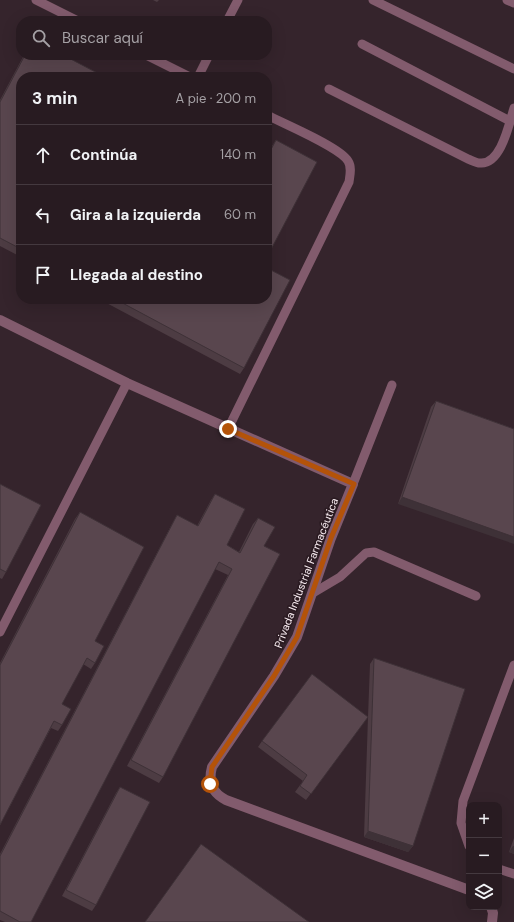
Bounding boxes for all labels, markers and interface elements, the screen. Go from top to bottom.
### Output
search box [16,16,272,60]
icon: search [30,27,52,49]
text: Buscar aquí [62,28,143,48]
text: 3 min [32,87,77,109]
text: A pie · 200 m [176,90,256,107]
icon: ahead [32,144,54,166]
text: Continúa [70,145,137,165]
text: 140 m [220,146,256,163]
icon: left [32,204,54,226]
text: Gira a la izquierda [70,205,201,225]
text: 60 m [224,206,256,223]
icon: arrive [32,264,54,286]
text: Llegada al destino [70,265,203,285]
route end [219,420,237,438]
street label: Privada Industrial Farmacéutica [271,496,341,650]
route start [201,775,219,793]
map controls [466,802,502,910]
button: + [466,802,502,838]
button: − [466,838,502,874]
button: layers [466,874,502,910]

